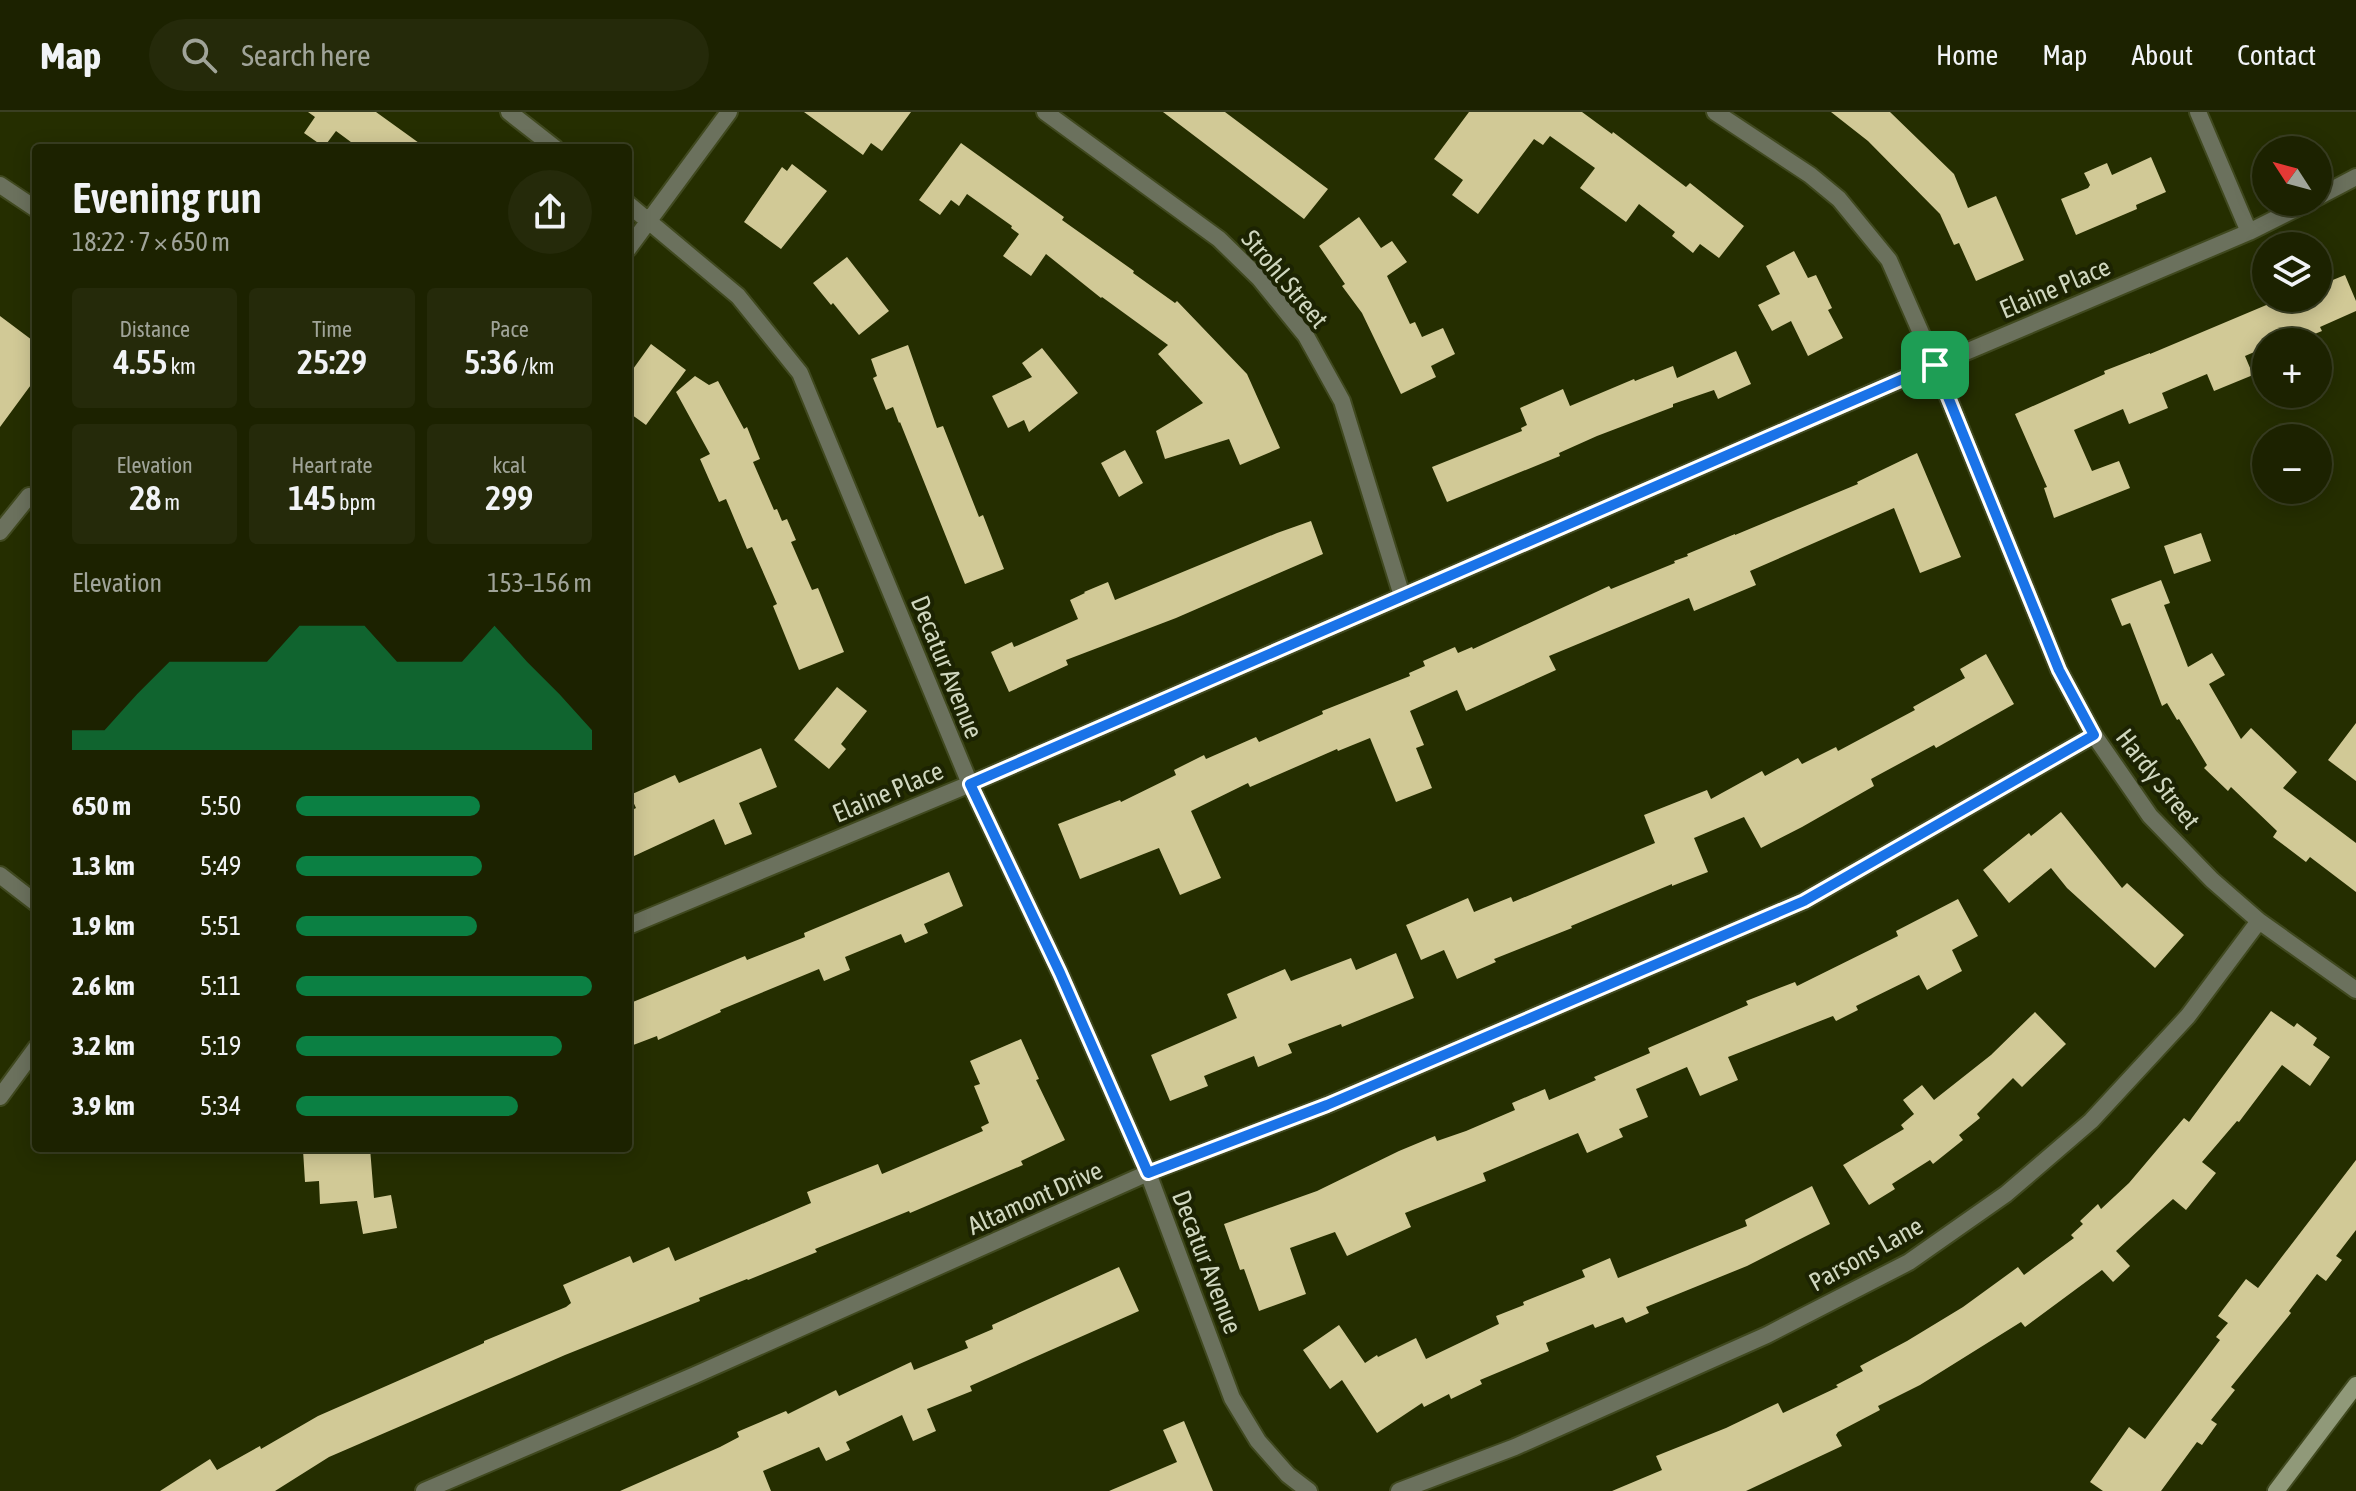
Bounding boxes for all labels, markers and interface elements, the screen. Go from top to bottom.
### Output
search box [149,19,709,91]
icon: search [177,33,221,77]
text: Map [40,34,101,77]
text: Search here [241,38,371,72]
text: Home [1936,39,1998,71]
text: Map [2042,39,2087,71]
text: About [2131,39,2193,71]
text: Contact [2237,39,2316,71]
north arrow [2252,136,2332,216]
map controls [2252,136,2332,504]
button: share [508,170,592,254]
text: Evening run [72,172,262,222]
street label: Strohl Street [1235,224,1335,334]
text: 18:22 · 7 × 650 m [72,227,230,257]
button: layers [2252,232,2332,312]
street label: Elaine Place [1995,251,2115,325]
text: Distance [119,316,190,342]
text: Time [312,316,352,342]
text: Pace [490,316,529,342]
button: + [2252,328,2332,408]
pin [1901,331,1969,399]
text: 4.55 [113,342,167,381]
text: 25:29 [297,342,367,381]
text: 5:36 [464,342,518,381]
icon: arrive [1913,343,1957,387]
text: km [167,353,196,379]
text: /km [518,353,554,379]
button: − [2252,424,2332,504]
text: Elevation [117,452,193,478]
text: Heart rate [291,452,373,478]
text: kcal [493,452,526,478]
text: 28 [129,478,161,517]
text: 145 [288,478,336,517]
text: 299 [485,478,533,517]
text: m [161,489,180,515]
text: bpm [336,489,376,515]
text: Elevation [72,568,162,598]
text: 153–156 m [487,568,592,598]
street label: Decatur Avenue [905,591,989,743]
street label: Hardy Street [2110,723,2206,835]
street label: Elaine Place [828,755,948,829]
text: 650 m [72,791,131,821]
text: 5:50 [200,791,241,821]
text: 1.3 km [72,851,135,881]
text: 5:49 [200,851,241,881]
text: 1.9 km [72,911,135,941]
text: 5:51 [200,911,241,941]
text: 2.6 km [72,971,135,1001]
text: 5:11 [200,971,241,1001]
text: 3.2 km [72,1031,135,1061]
text: 5:19 [200,1031,241,1061]
text: 3.9 km [72,1091,135,1121]
text: 5:34 [200,1091,241,1121]
street label: Altamont Drive [963,1155,1107,1241]
street label: Decatur Avenue [1166,1186,1248,1338]
street label: Parsons Lane [1804,1211,1928,1297]

